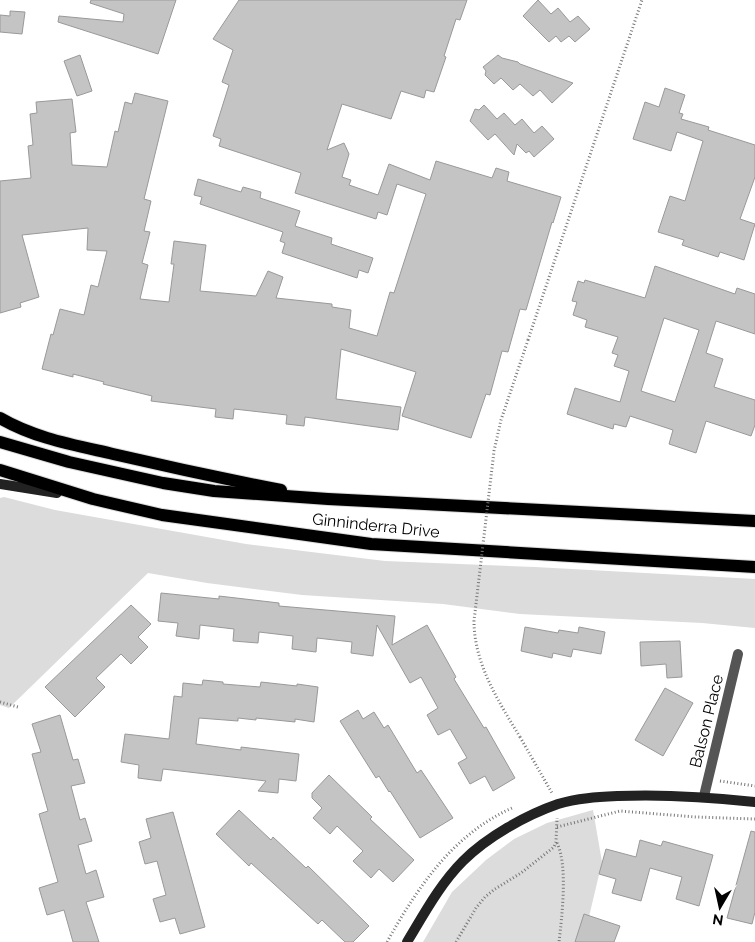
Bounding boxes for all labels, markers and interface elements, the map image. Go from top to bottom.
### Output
street label: Ginninderra Drive [311,509,441,542]
street label: Balson Place [686,672,727,770]
north arrow [695,882,745,932]
text: N [711,911,724,929]

